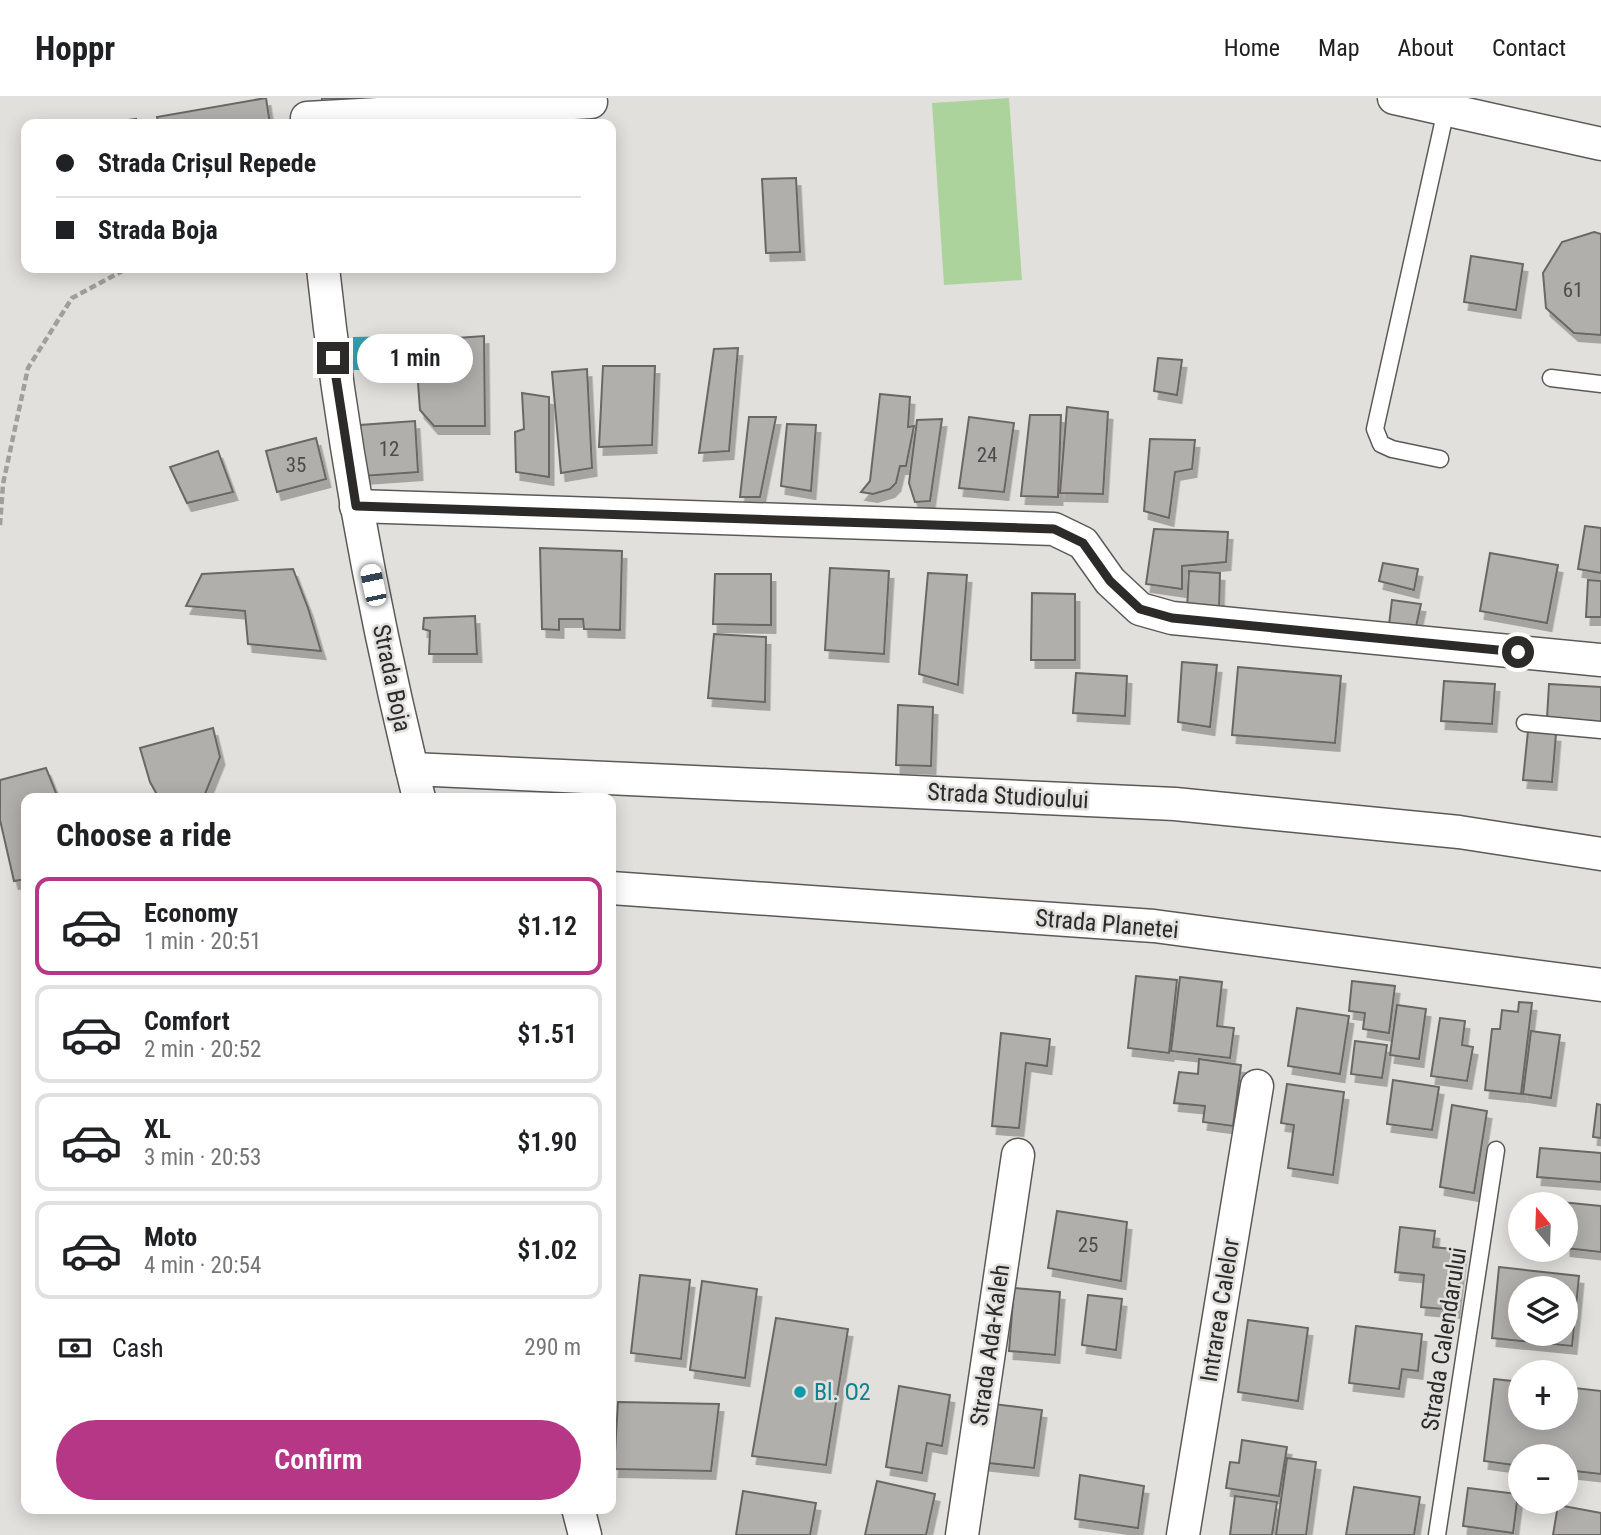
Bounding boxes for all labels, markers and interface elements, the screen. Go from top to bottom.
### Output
text: Hoppr [35,29,115,68]
text: Home [1224,34,1280,62]
text: Map [1318,34,1360,62]
text: About [1398,34,1454,62]
text: Contact [1492,34,1566,62]
text: Strada Crișul Repede [98,148,316,178]
text: Strada Boja [98,215,218,245]
house number: 61 [1563,278,1583,302]
callout: 1 min [358,334,473,382]
route end [317,342,349,374]
text: 1 min [390,345,440,372]
house number: 12 [379,437,399,461]
house number: 24 [977,443,997,467]
house number: 35 [286,453,306,477]
car [359,562,388,608]
street label: Strada Boja [367,622,417,734]
route start [1502,636,1534,668]
street label: Strada Studioului [927,778,1089,814]
text: Choose a ride [56,816,231,854]
icon: car [60,895,123,958]
text: Economy [144,898,238,928]
street label: Strada Planetei [1034,904,1180,944]
text: $1.12 [517,911,577,941]
text: 1 min · 20:51 [144,928,261,955]
icon: car [60,1003,123,1066]
text: Comfort [144,1006,230,1036]
text: $1.51 [517,1019,577,1049]
text: 2 min · 20:52 [144,1036,261,1063]
icon: car [60,1111,123,1174]
text: XL [144,1114,171,1144]
text: $1.90 [517,1127,577,1157]
text: 3 min · 20:53 [144,1144,261,1171]
north arrow [1508,1192,1578,1262]
map controls [1508,1192,1578,1514]
icon: car [60,1219,123,1282]
text: Moto [144,1222,197,1252]
house number: 25 [1078,1233,1098,1257]
text: $1.02 [517,1235,577,1265]
street label: Intrarea Calelor [1195,1236,1245,1384]
street label: Strada Calendarului [1416,1245,1472,1433]
text: 4 min · 20:54 [144,1252,261,1279]
street label: Strada Ada-Kaleh [965,1262,1015,1428]
button: layers [1508,1276,1578,1346]
icon: cash [56,1329,94,1367]
text: Cash [112,1333,164,1363]
text: 290 m [524,1334,581,1361]
button: + [1508,1360,1578,1430]
place label: Bl. O2 [814,1378,871,1406]
marker: Bl. O2 [792,1384,808,1400]
button: Confirm [56,1420,581,1500]
button: − [1508,1444,1578,1514]

